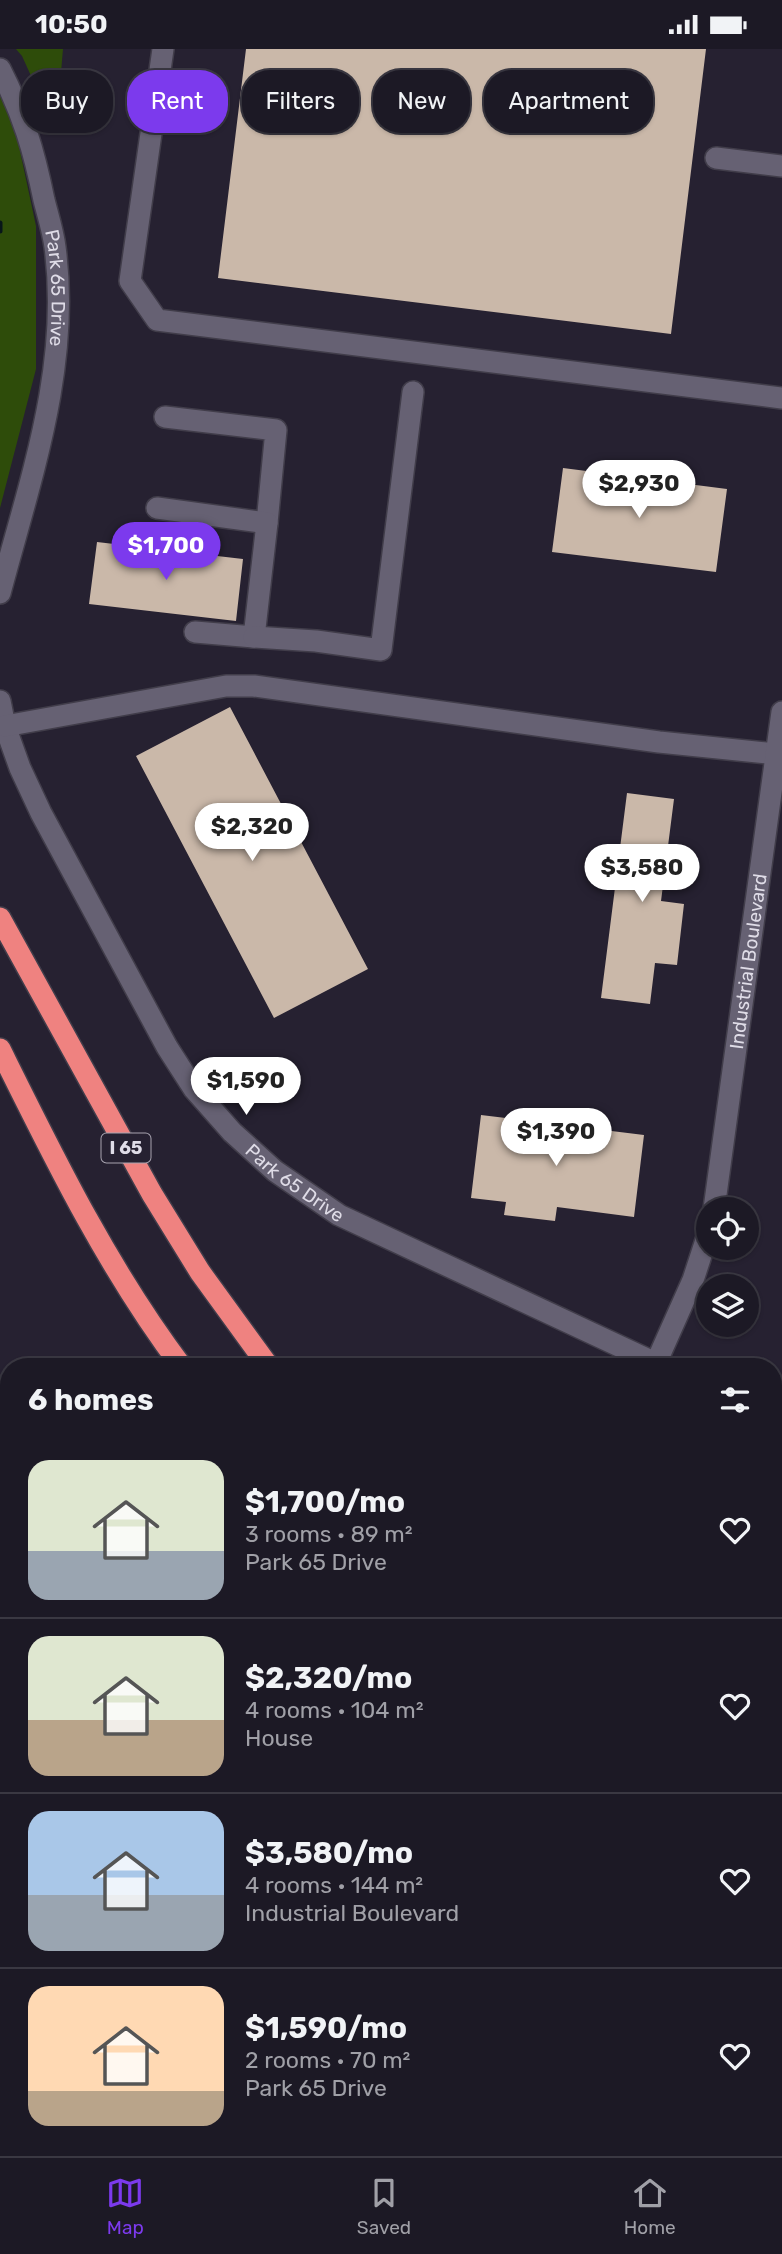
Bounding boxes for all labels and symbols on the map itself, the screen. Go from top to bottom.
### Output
street label: Park 65 Drive [40,227,70,347]
pin: $2,930 [582,461,696,520]
pin: $1,700 [109,523,223,582]
pin: $2,320 [195,803,309,863]
pin: $3,580 [585,845,699,904]
street label: Industrial Boulevard [725,872,772,1051]
pin: $1,590 [189,1058,303,1117]
pin: $1,390 [499,1109,613,1168]
road number: I 65 [102,1133,150,1163]
street label: Park 65 Drive [241,1139,349,1227]

